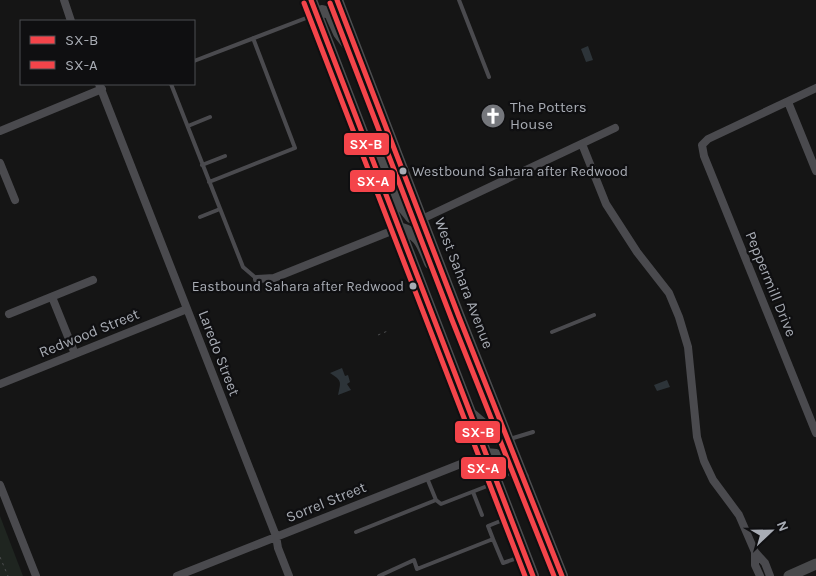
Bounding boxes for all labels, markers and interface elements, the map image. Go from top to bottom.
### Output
legend [20,20,195,85]
text: SX-B [65,31,98,49]
text: SX-A [65,56,98,74]
place label: The Potters House [510,98,587,133]
church icon: The Potters House [480,103,506,129]
line badge: SX-B [343,132,390,156]
text: SX-B [350,136,382,153]
place label: Westbound Sahara after Redwood [412,163,628,180]
marker: Westbound Sahara after Redwood [398,166,408,176]
line badge: SX-A [349,169,396,193]
text: SX-A [357,173,389,190]
street label: West Sahara Avenue [431,215,497,351]
street label: Peppermill Drive [742,229,800,339]
place label: Eastbound Sahara after Redwood [192,278,404,295]
marker: Eastbound Sahara after Redwood [408,281,418,291]
street label: Redwood Street [36,305,142,361]
street label: Laredo Street [194,308,244,399]
line badge: SX-B [454,420,501,444]
text: SX-B [462,424,494,441]
line badge: SX-A [460,456,507,480]
text: SX-A [467,460,499,477]
street label: Sorrel Street [283,478,369,526]
north arrow [746,506,796,556]
text: N [773,518,792,534]

